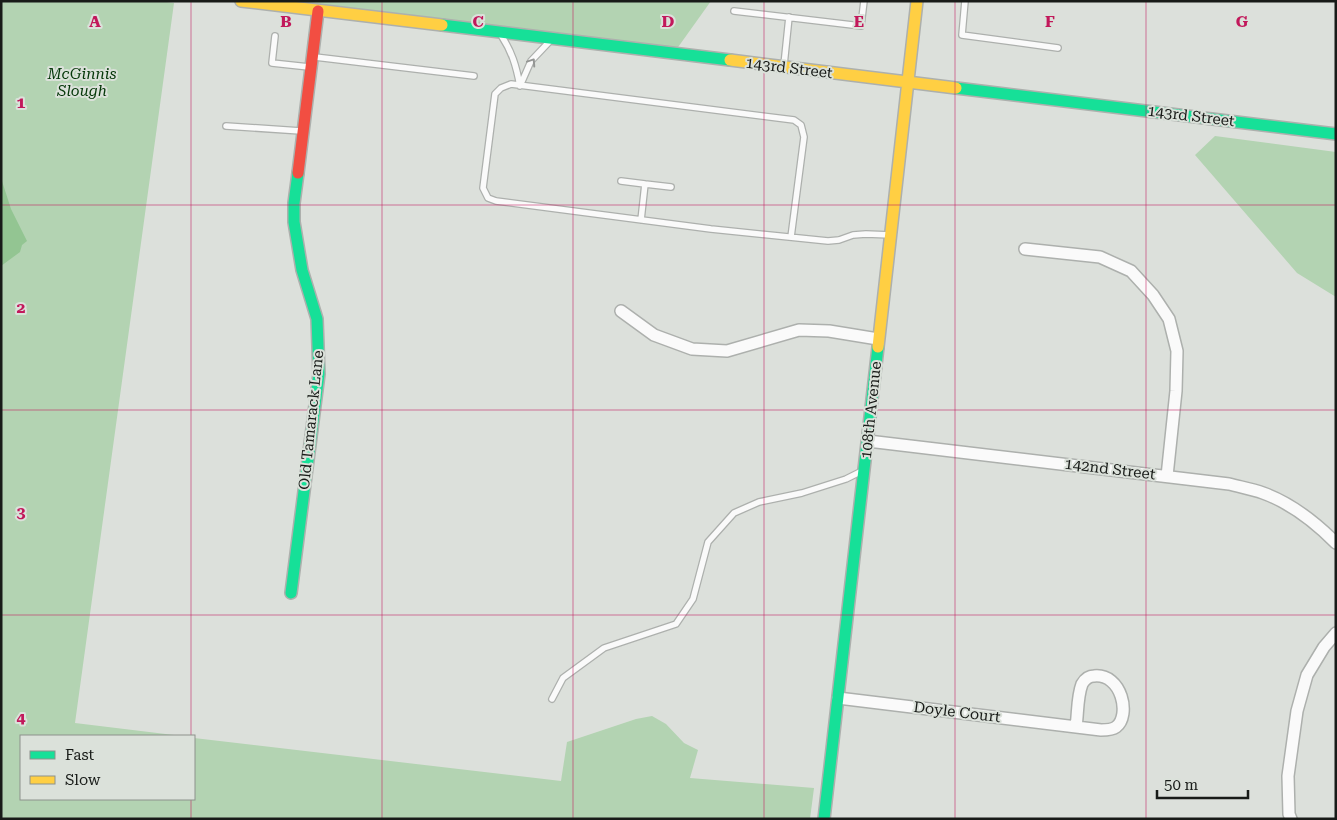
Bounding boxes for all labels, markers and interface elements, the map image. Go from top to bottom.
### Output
text: A [89,12,101,31]
text: B [280,12,292,31]
text: C [472,12,484,31]
text: D [662,12,675,31]
text: E [854,12,864,31]
text: F [1045,12,1055,31]
text: G [1236,12,1249,31]
street label: 143rd Street [744,54,834,82]
one-way arrow [526,58,535,68]
park label: McGinnis Slough [47,65,116,100]
text: 1 [17,93,26,112]
street label: 143rd Street [1146,102,1236,130]
text: 2 [17,298,26,317]
street label: Old Tamarack Lane [295,349,327,491]
street label: 108th Avenue [857,360,885,460]
street label: 142nd Street [1064,455,1157,484]
text: 3 [17,503,26,522]
street label: Doyle Court [912,698,1002,726]
text: 4 [17,708,26,727]
legend [20,735,195,800]
text: Fast [65,746,95,764]
scale bar [1157,768,1248,800]
text: Slow [65,771,101,789]
text: 50 m [1164,776,1199,794]

